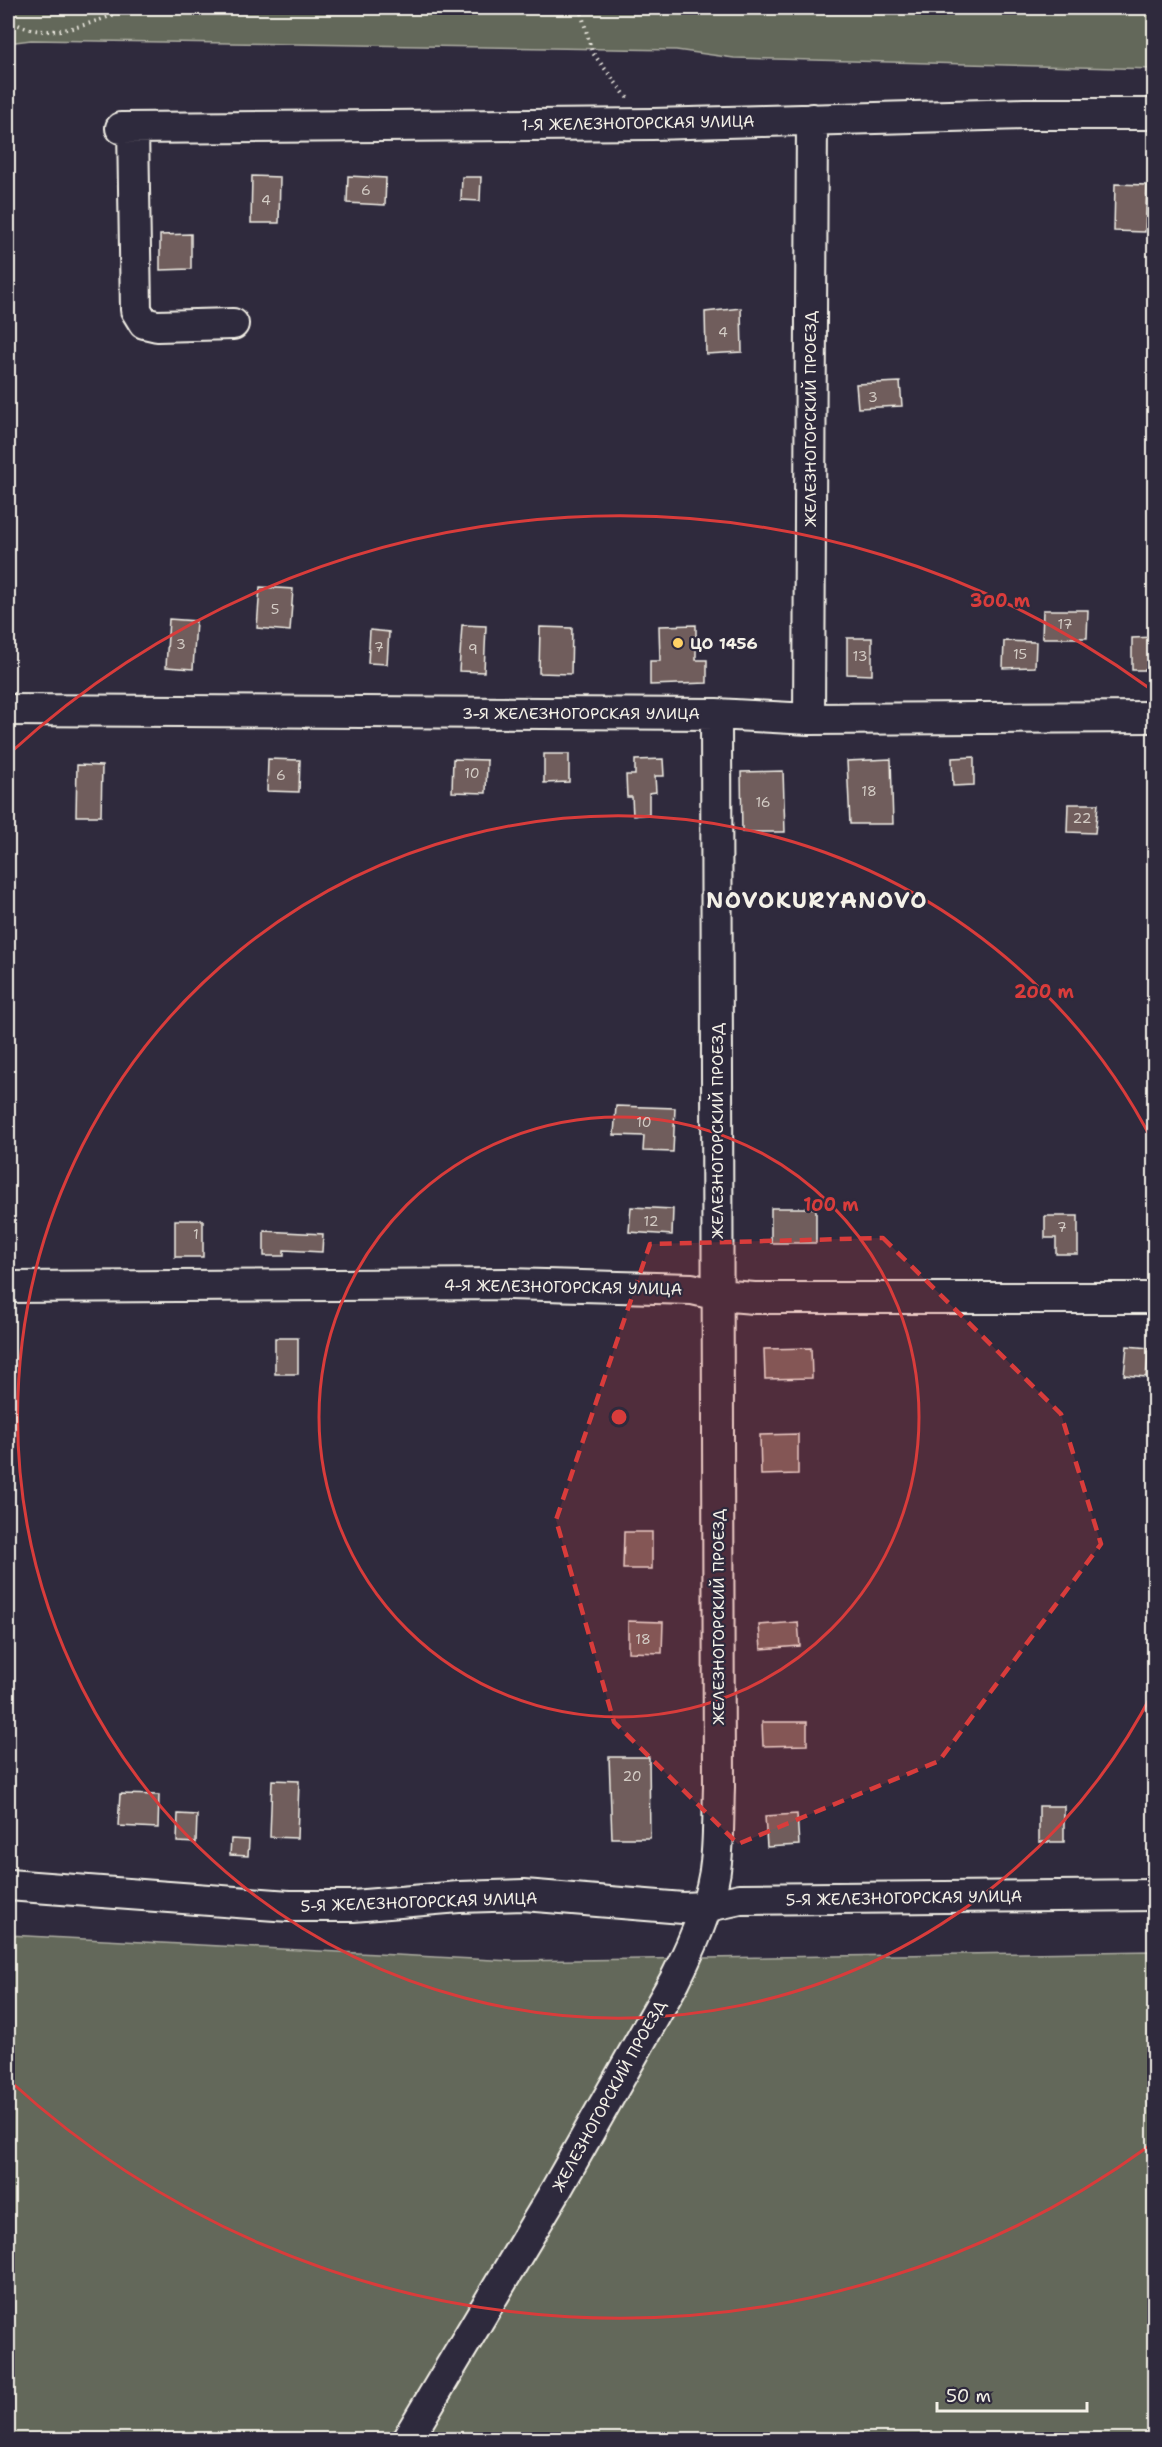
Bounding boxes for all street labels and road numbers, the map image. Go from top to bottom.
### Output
street label: 1-Я ЖЕЛЕЗНОГОРСКАЯ УЛИЦА [521,110,755,136]
street label: ЖЕЛЕЗНОГОРСКИЙ ПРОЕЗД [800,311,821,527]
street label: 3-Я ЖЕЛЕЗНОГОРСКАЯ УЛИЦА [462,703,700,724]
street label: ЖЕЛЕЗНОГОРСКИЙ ПРОЕЗД [707,1023,728,1239]
street label: 4-Я ЖЕЛЕЗНОГОРСКАЯ УЛИЦА [444,1274,682,1300]
street label: ЖЕЛЕЗНОГОРСКИЙ ПРОЕЗД [708,1509,729,1725]
street label: 5-Я ЖЕЛЕЗНОГОРСКАЯ УЛИЦА [785,1885,1023,1911]
street label: 5-Я ЖЕЛЕЗНОГОРСКАЯ УЛИЦА [300,1887,538,1917]
street label: ЖЕЛЕЗНОГОРСКИЙ ПРОЕЗД [547,1996,671,2196]

